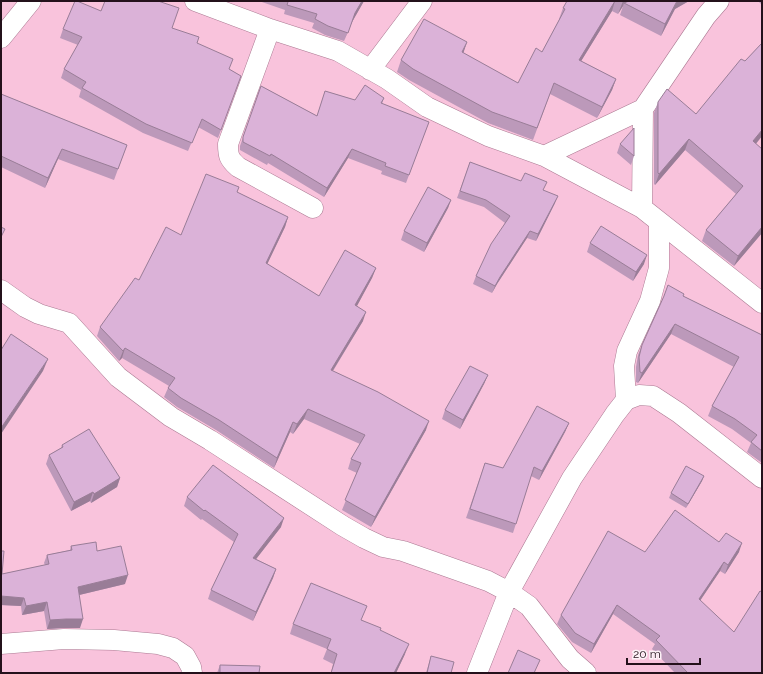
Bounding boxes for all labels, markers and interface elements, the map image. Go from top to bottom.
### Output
scale bar [627,640,700,666]
text: 20 m [633,647,661,661]

